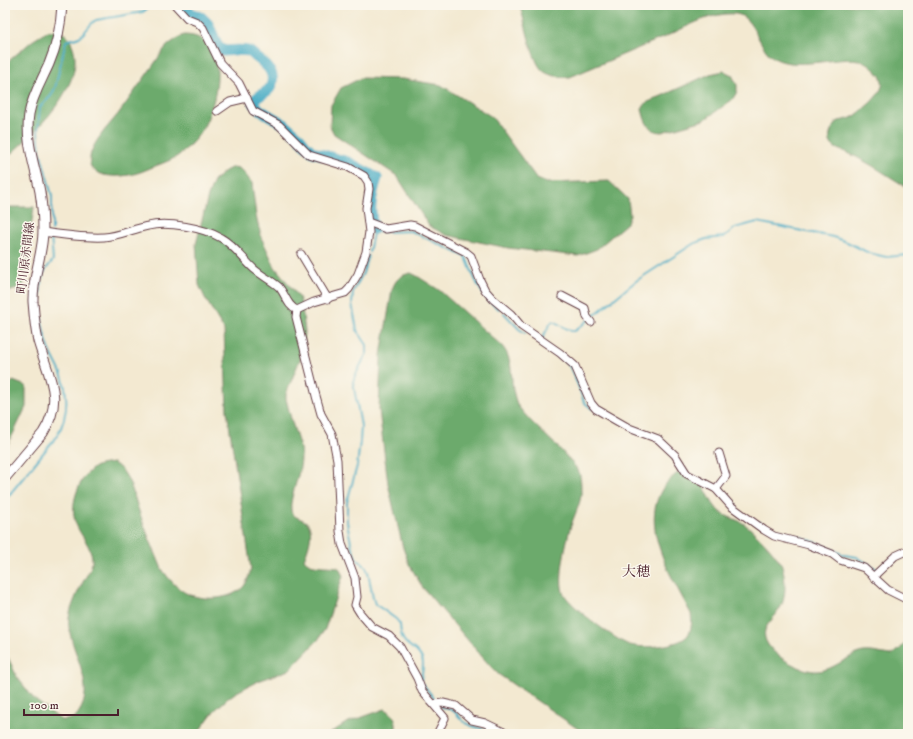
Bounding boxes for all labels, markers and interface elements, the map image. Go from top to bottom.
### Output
street label: 町川原赤間線 [14,221,38,295]
district label: 大穂 [622,563,650,581]
scale bar [24,691,118,717]
text: 100 m [30,698,59,713]

